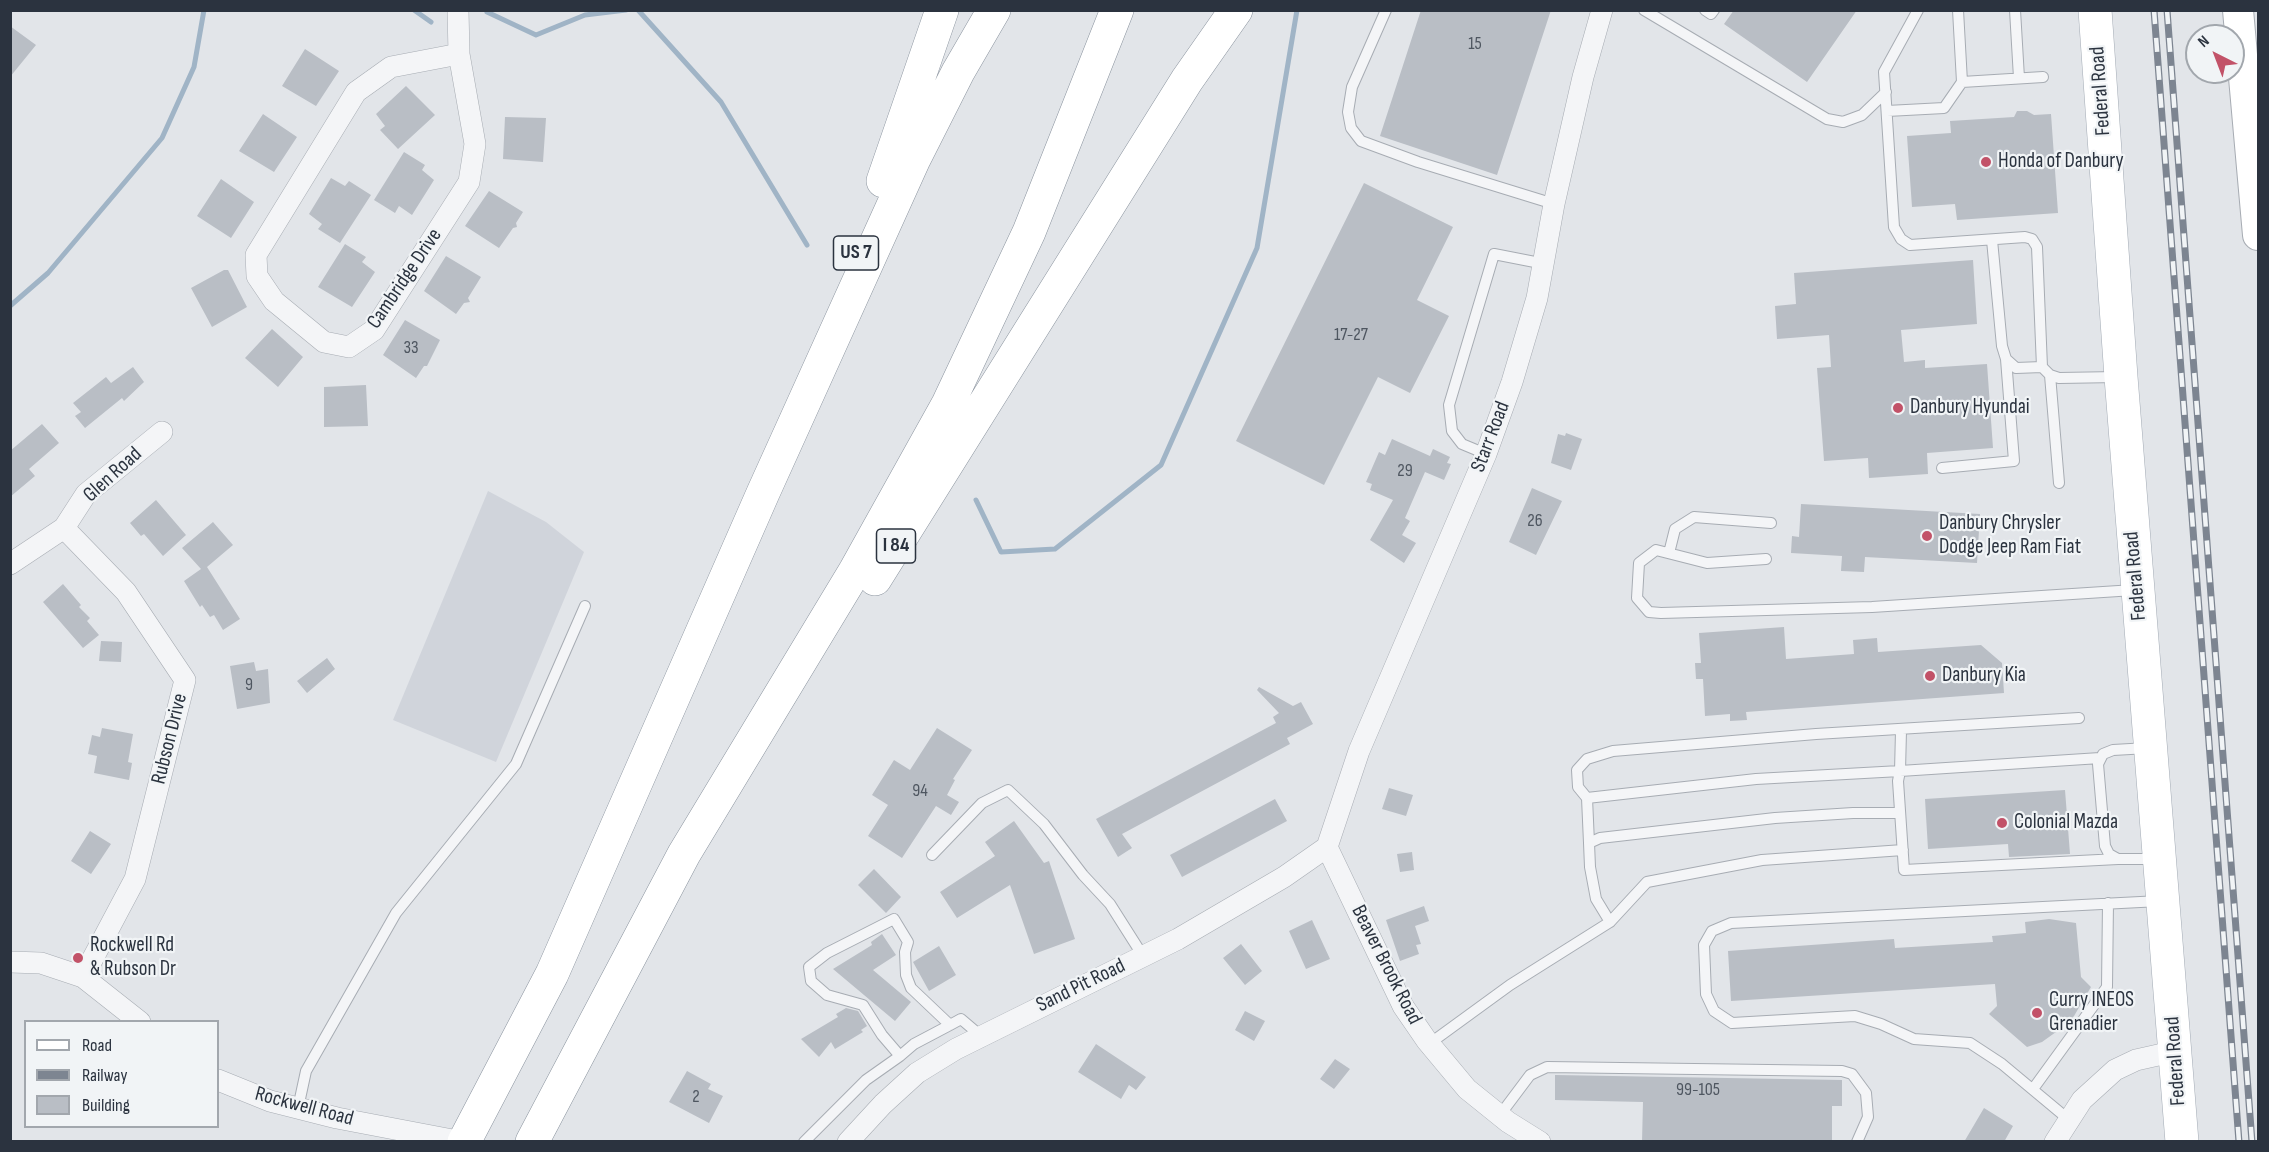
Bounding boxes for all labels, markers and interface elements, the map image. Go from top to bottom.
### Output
north arrow [2185,24,2245,84]
text: N [2194,32,2213,52]
house number: 15 [1468,33,1482,55]
street label: Federal Road [2085,46,2117,136]
place label: Honda of Danbury [1998,149,2124,175]
marker: Honda of Danbury [1979,155,1993,169]
street label: Cambridge Drive [362,224,448,334]
road number: US 7 [834,236,878,270]
house number: 17-27 [1334,324,1368,346]
house number: 33 [403,337,419,359]
place label: Danbury Hyundai [1910,395,2030,421]
street label: Starr Road [1466,398,1516,476]
marker: Danbury Hyundai [1891,401,1905,415]
street label: Glen Road [78,442,148,508]
house number: 29 [1397,460,1413,482]
house number: 26 [1527,510,1543,532]
place label: Danbury Chrysler Dodge Jeep Ram Fiat [1939,511,2081,561]
road number: I 84 [876,529,916,563]
marker: Danbury Chrysler Dodge Jeep Ram Fiat [1920,529,1934,543]
street label: Federal Road [2120,530,2152,622]
place label: Danbury Kia [1942,663,2026,689]
marker: Danbury Kia [1923,669,1937,683]
house number: 9 [245,674,253,696]
street label: Rubson Drive [147,691,193,787]
house number: 94 [912,780,928,802]
place label: Colonial Mazda [2014,810,2118,836]
marker: Colonial Mazda [1995,816,2009,830]
street label: Beaver Brook Road [1345,901,1427,1029]
place label: Rockwell Rd & Rubson Dr [90,933,176,983]
marker: Rockwell Rd & Rubson Dr [71,951,85,965]
street label: Sand Pit Road [1032,954,1130,1018]
place label: Curry INEOS Grenadier [2049,988,2134,1038]
marker: Curry INEOS Grenadier [2030,1006,2044,1020]
street label: Federal Road [2160,1016,2192,1106]
legend [24,1020,219,1128]
text: Road [82,1035,112,1056]
text: Railway [82,1065,127,1086]
house number: 99-105 [1676,1079,1720,1101]
street label: Rockwell Road [252,1082,356,1132]
house number: 2 [692,1086,700,1108]
text: Building [82,1095,130,1116]

